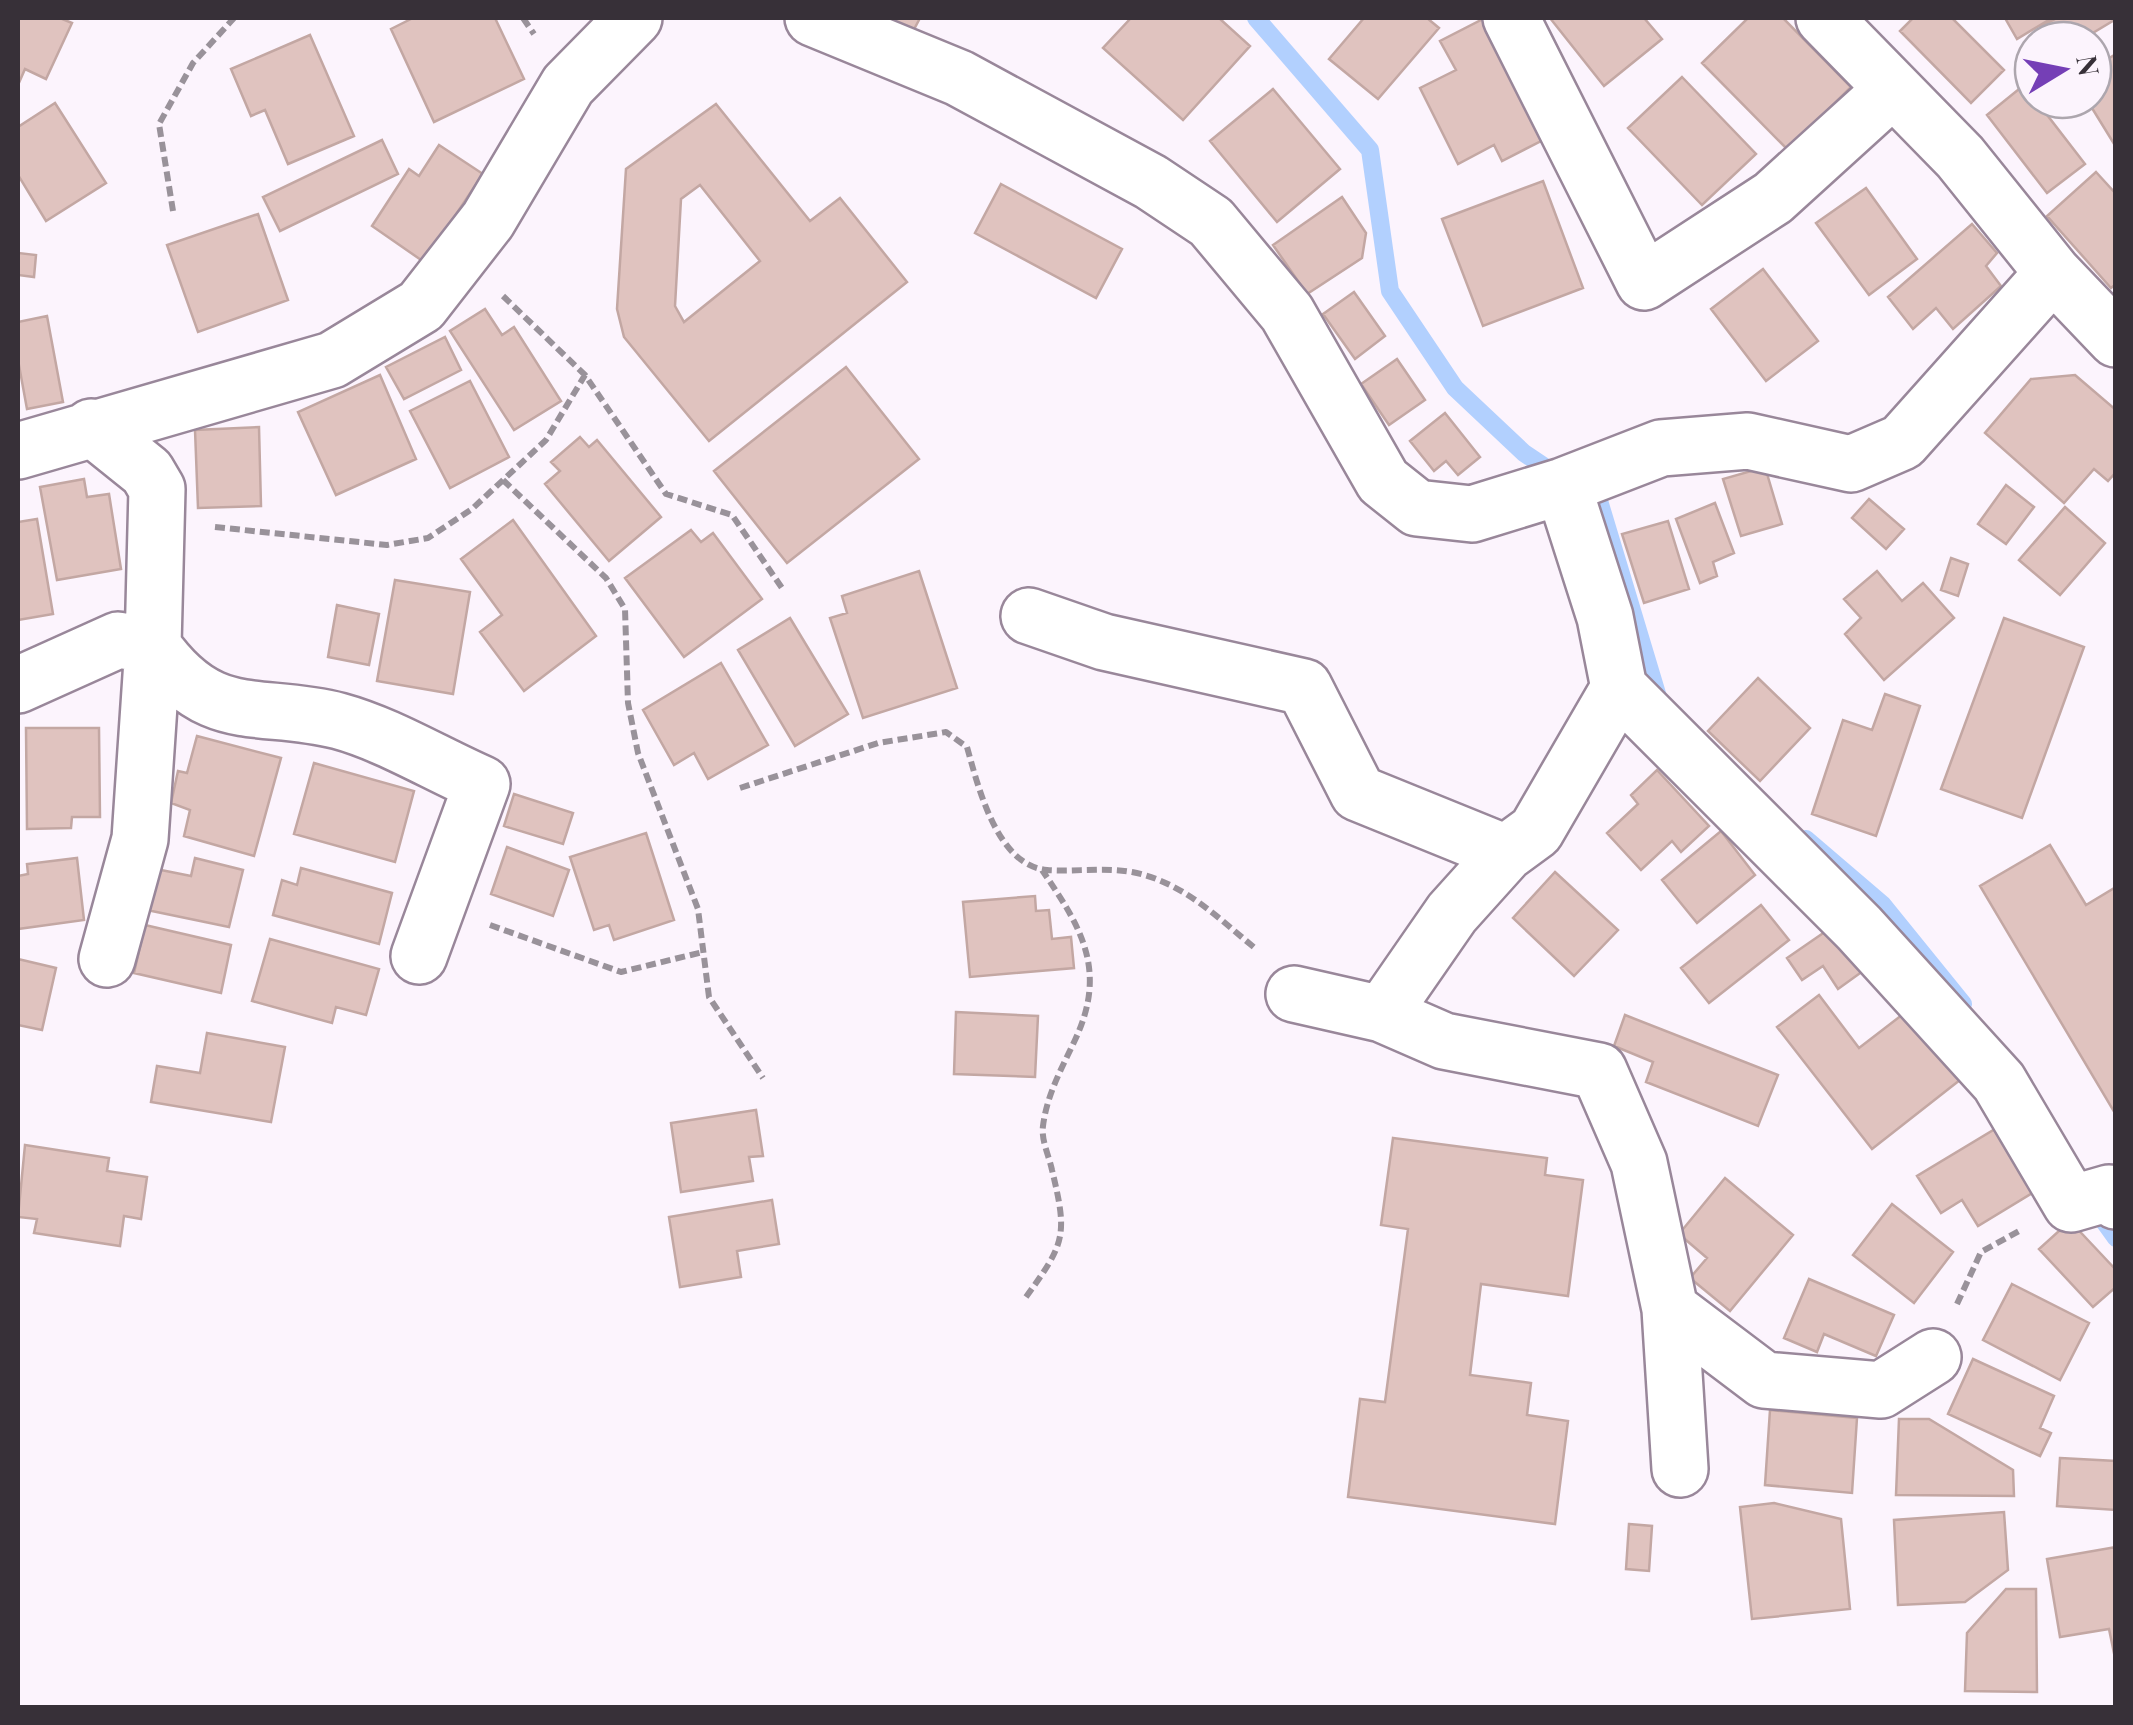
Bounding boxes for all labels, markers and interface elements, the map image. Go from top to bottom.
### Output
north arrow [2013,20,2113,120]
text: N [2069,52,2109,79]

